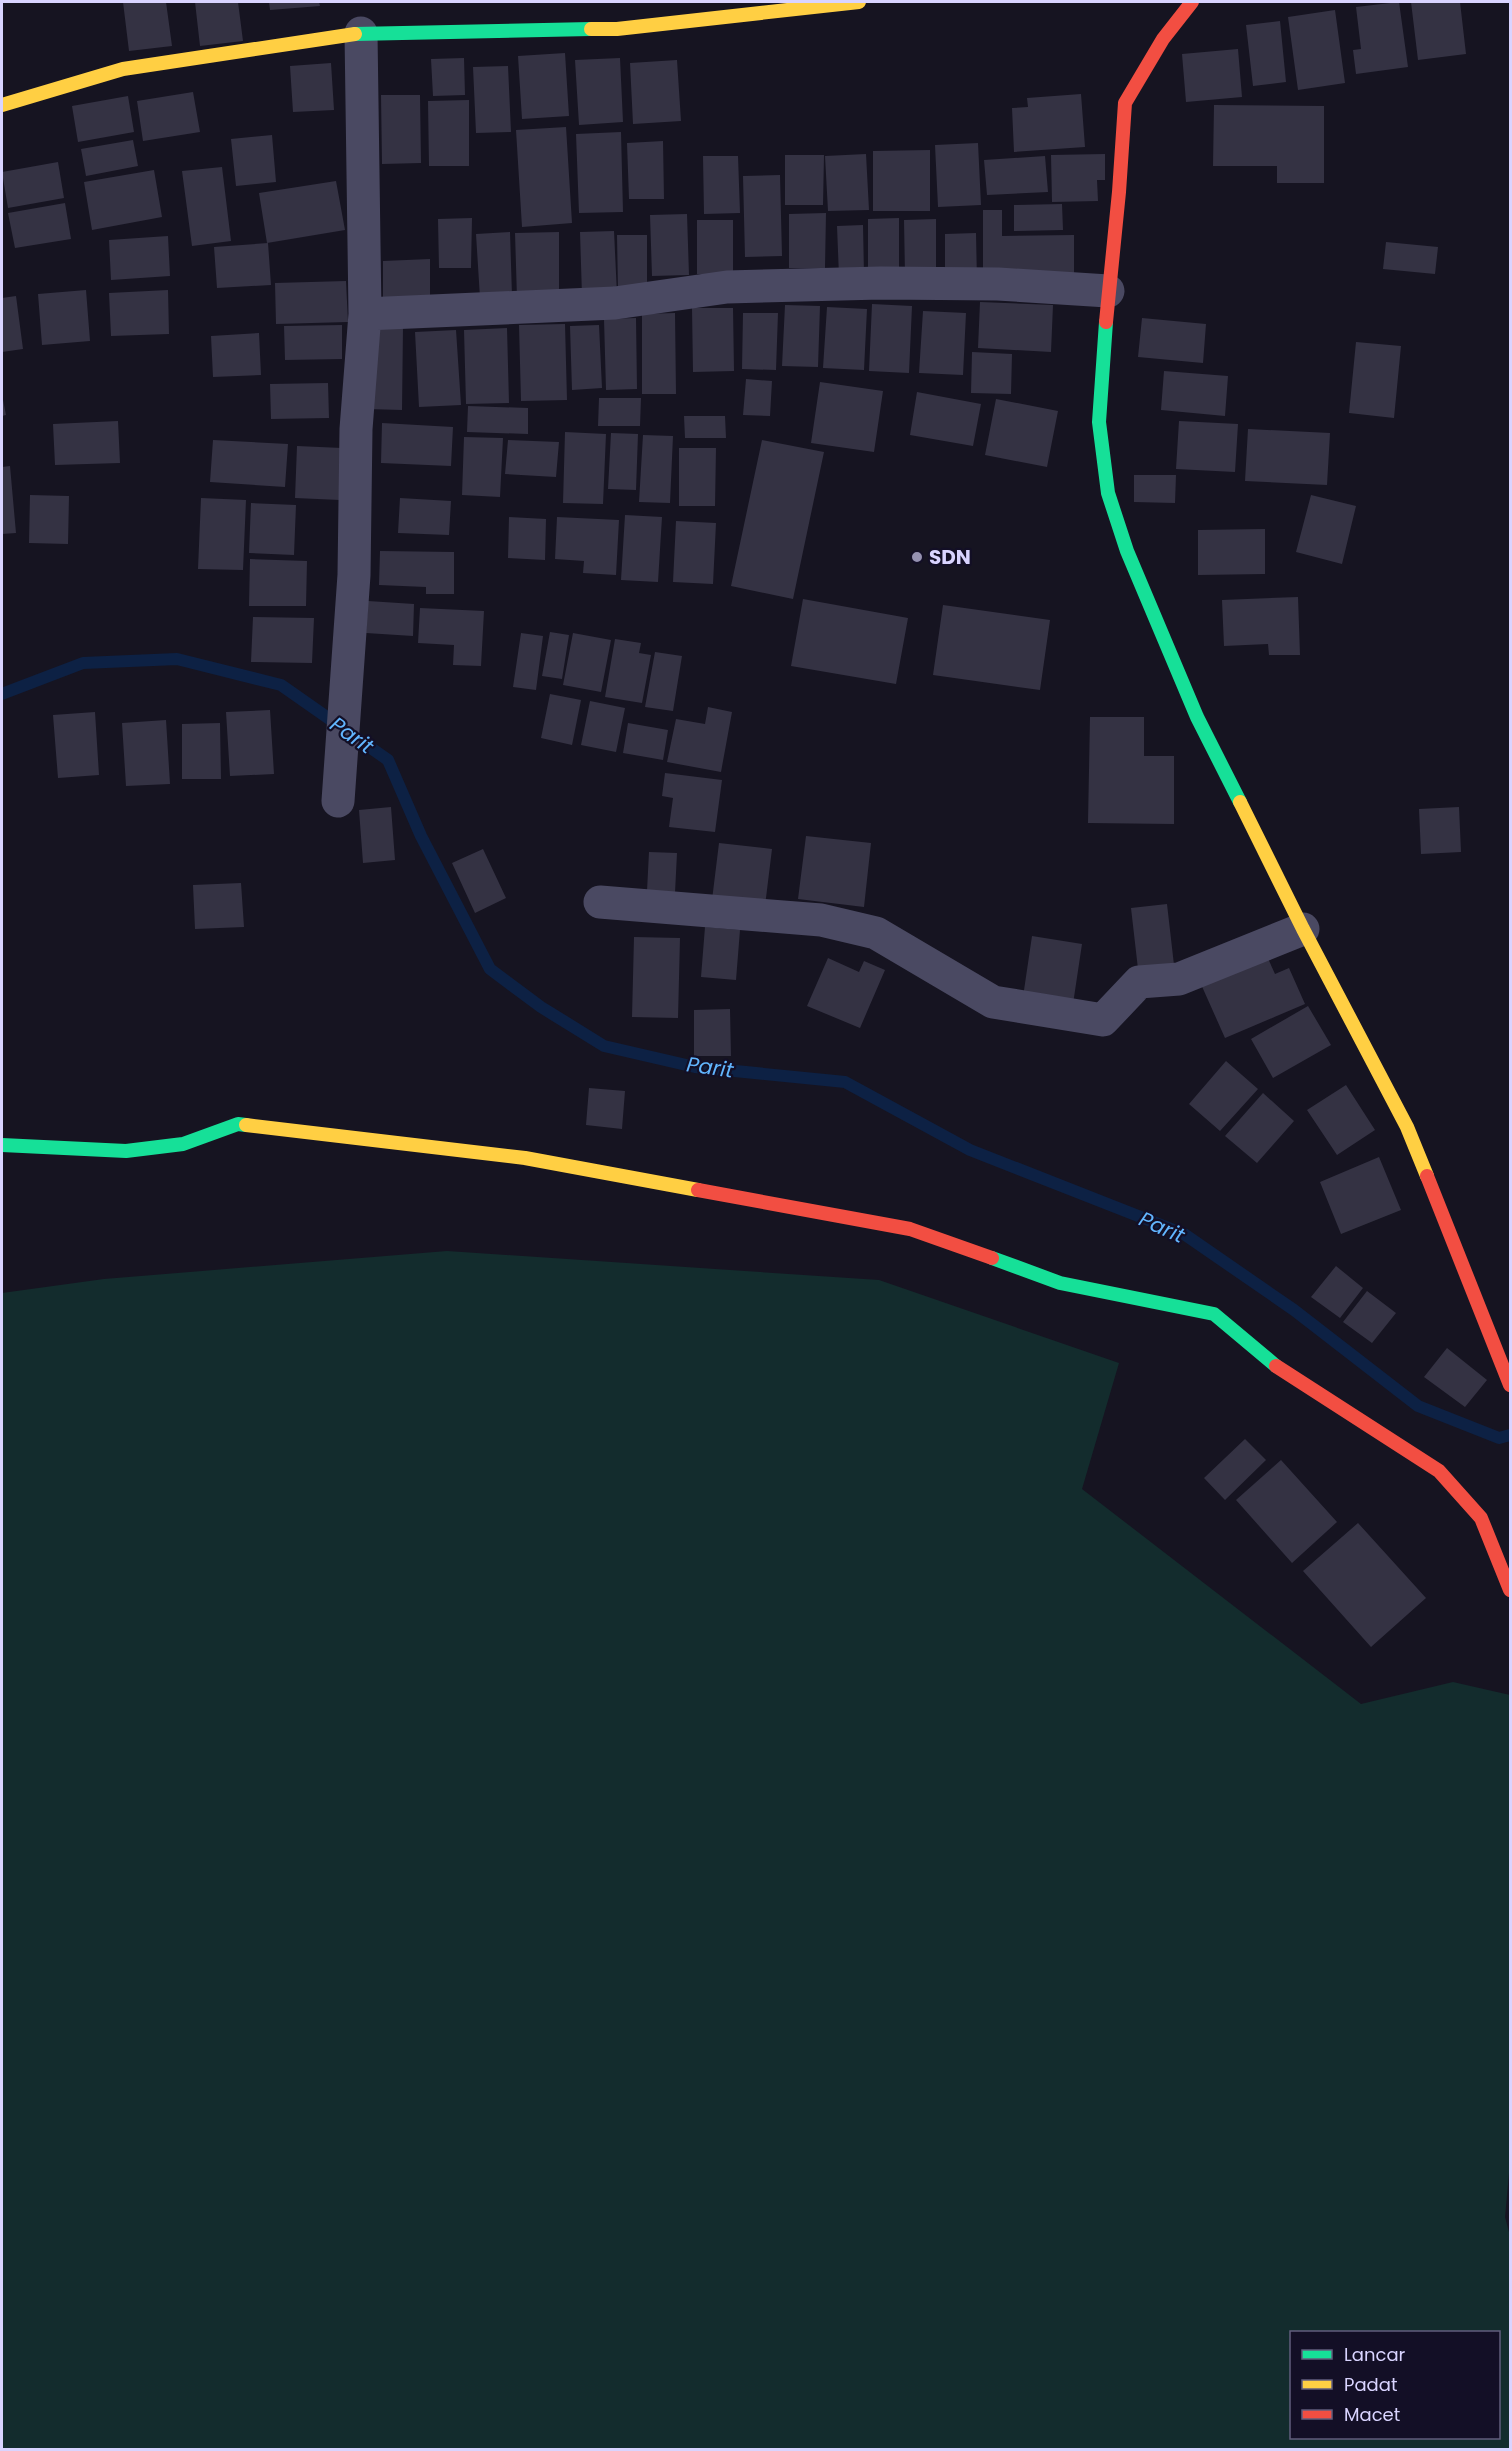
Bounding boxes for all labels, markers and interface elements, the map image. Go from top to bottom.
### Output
place label: SDN [929,543,971,571]
marker: SDN [910,550,924,564]
water label: Parit [324,710,380,761]
water label: Parit [685,1049,736,1085]
water label: Parit [1135,1204,1190,1250]
legend [1290,2331,1500,2439]
text: Lancar [1344,2342,1406,2367]
text: Padat [1344,2372,1397,2397]
text: Macet [1344,2402,1400,2427]

